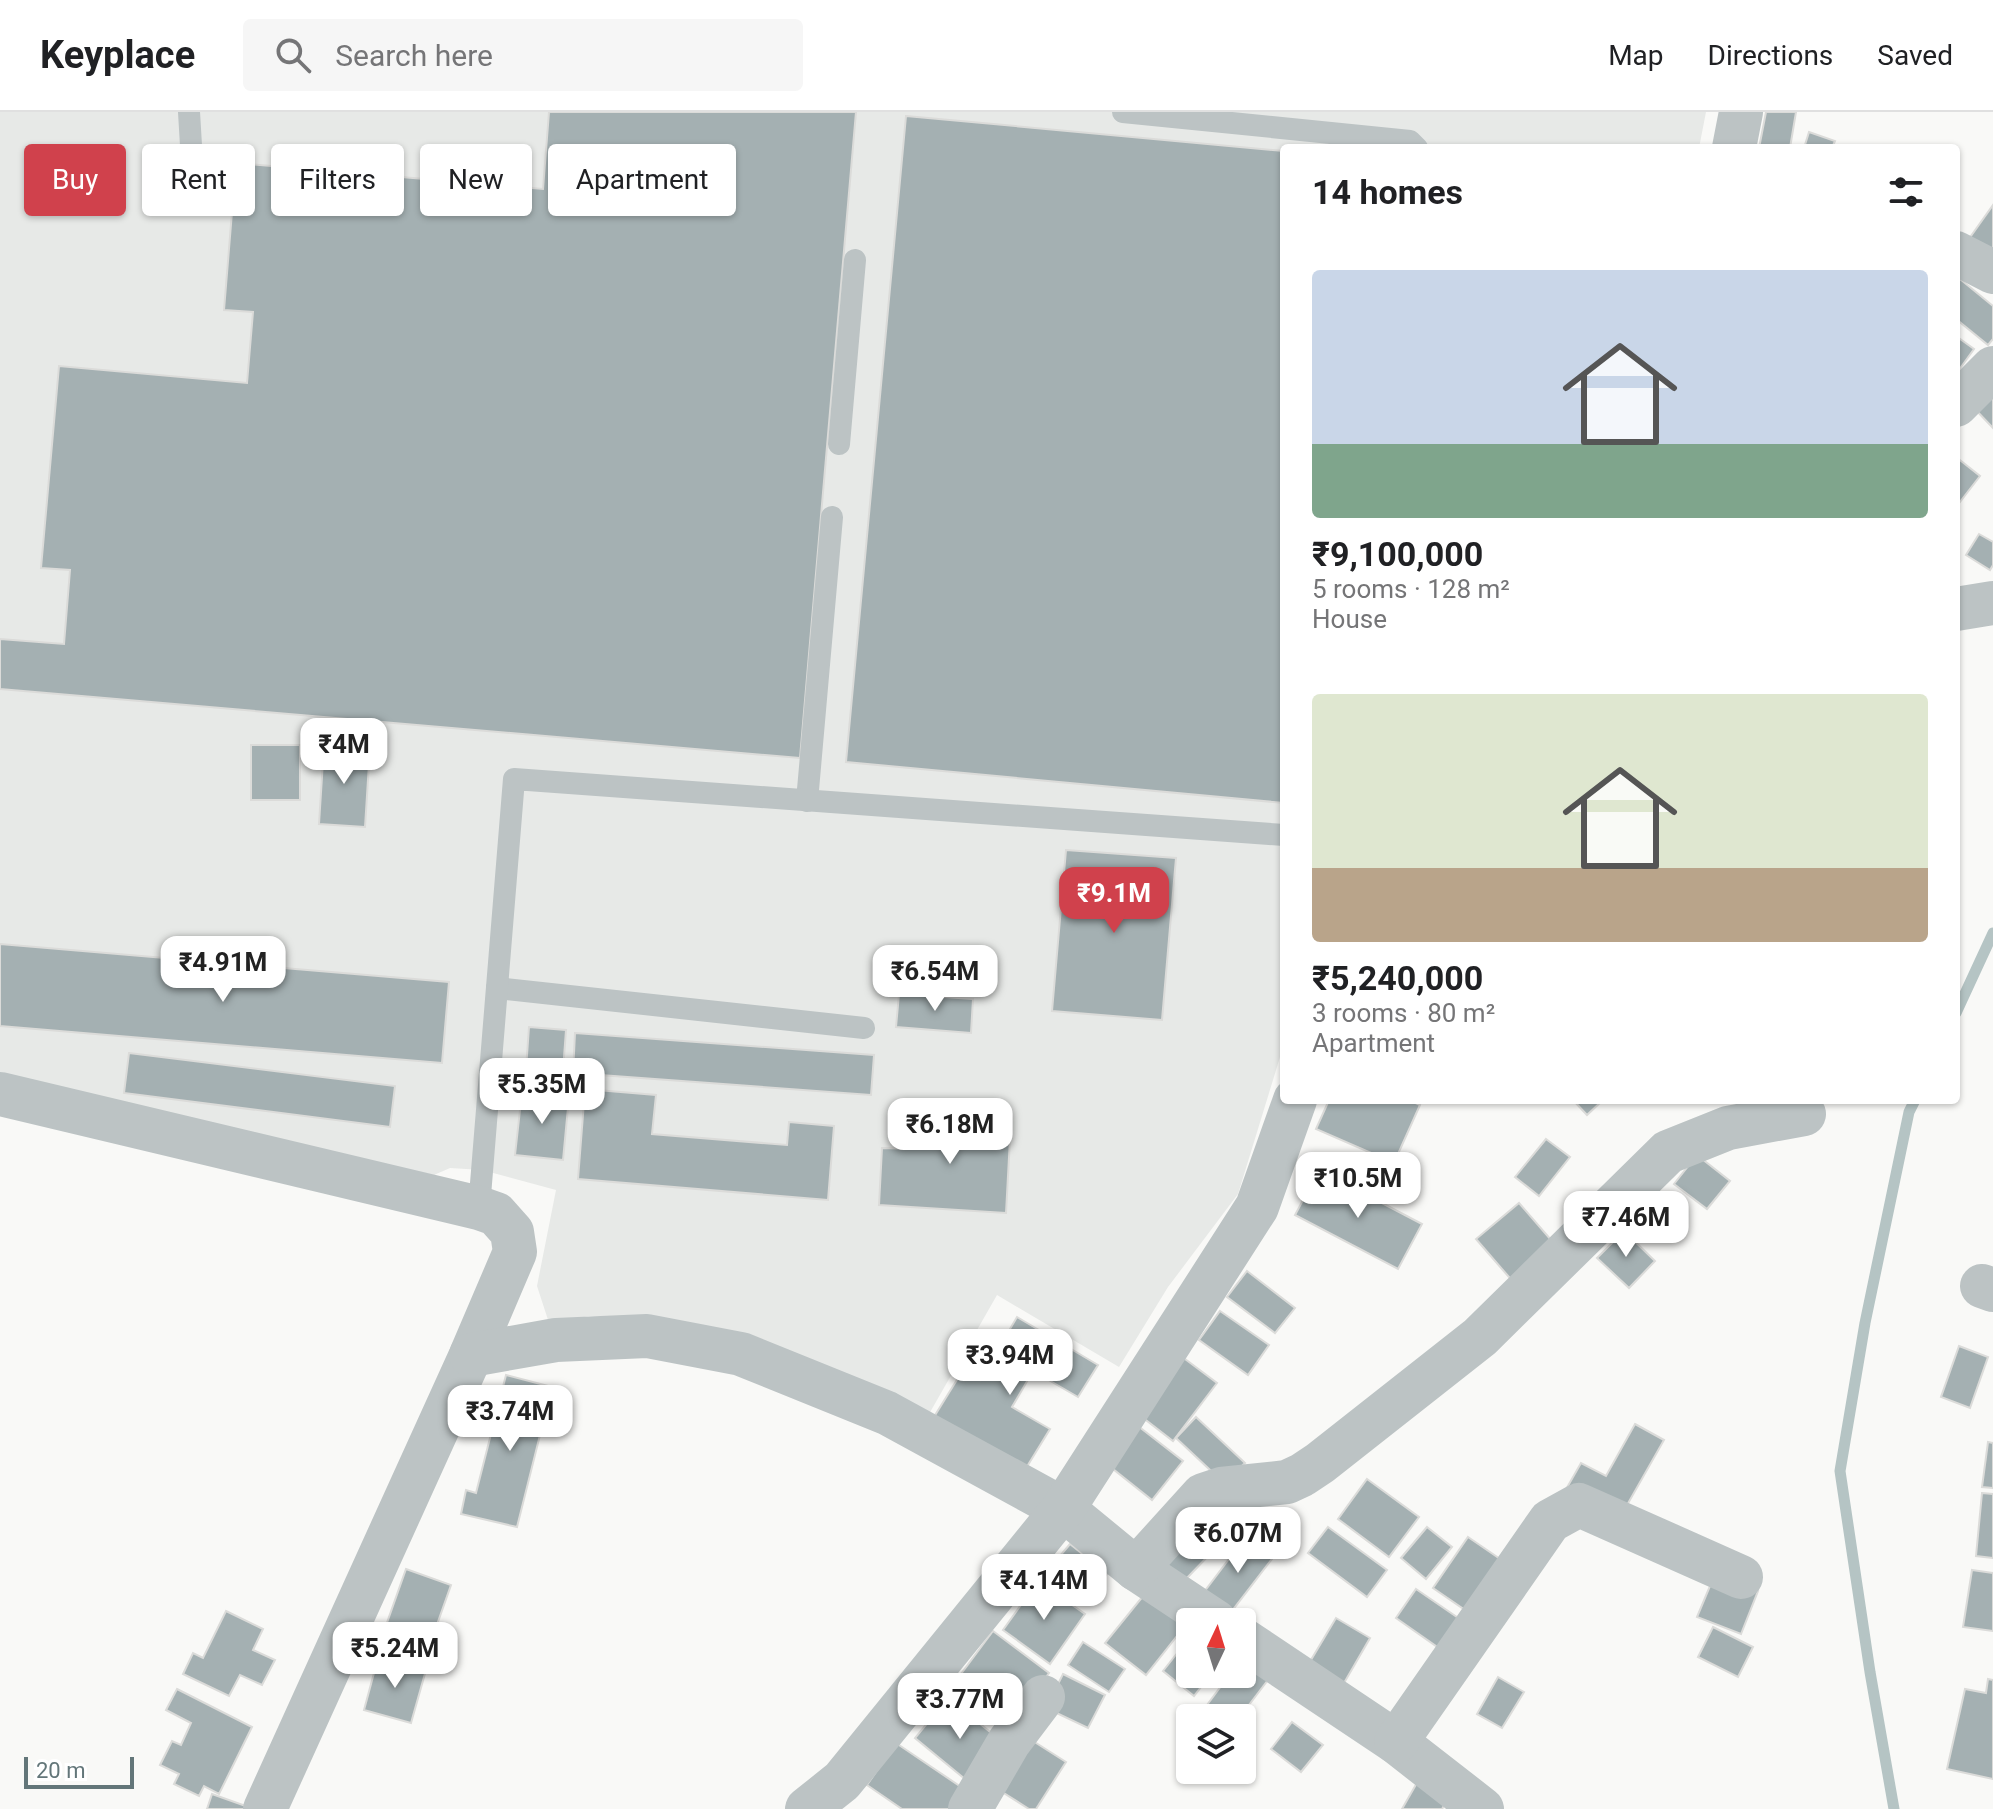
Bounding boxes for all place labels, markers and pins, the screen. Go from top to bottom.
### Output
pin: ₹4M [305,718,383,786]
pin: ₹9.1M [1058,867,1170,935]
pin: ₹4.91M [158,936,288,1004]
pin: ₹6.54M [870,945,1000,1013]
pin: ₹5.35M [477,1058,607,1126]
pin: ₹6.18M [885,1098,1015,1166]
pin: ₹10.5M [1293,1152,1423,1220]
pin: ₹7.46M [1561,1191,1691,1259]
pin: ₹3.94M [945,1329,1075,1397]
pin: ₹3.74M [445,1385,575,1453]
pin: ₹6.07M [1173,1507,1303,1575]
pin: ₹4.14M [979,1554,1109,1622]
pin: ₹5.24M [330,1622,460,1690]
pin: ₹3.77M [895,1673,1025,1741]

